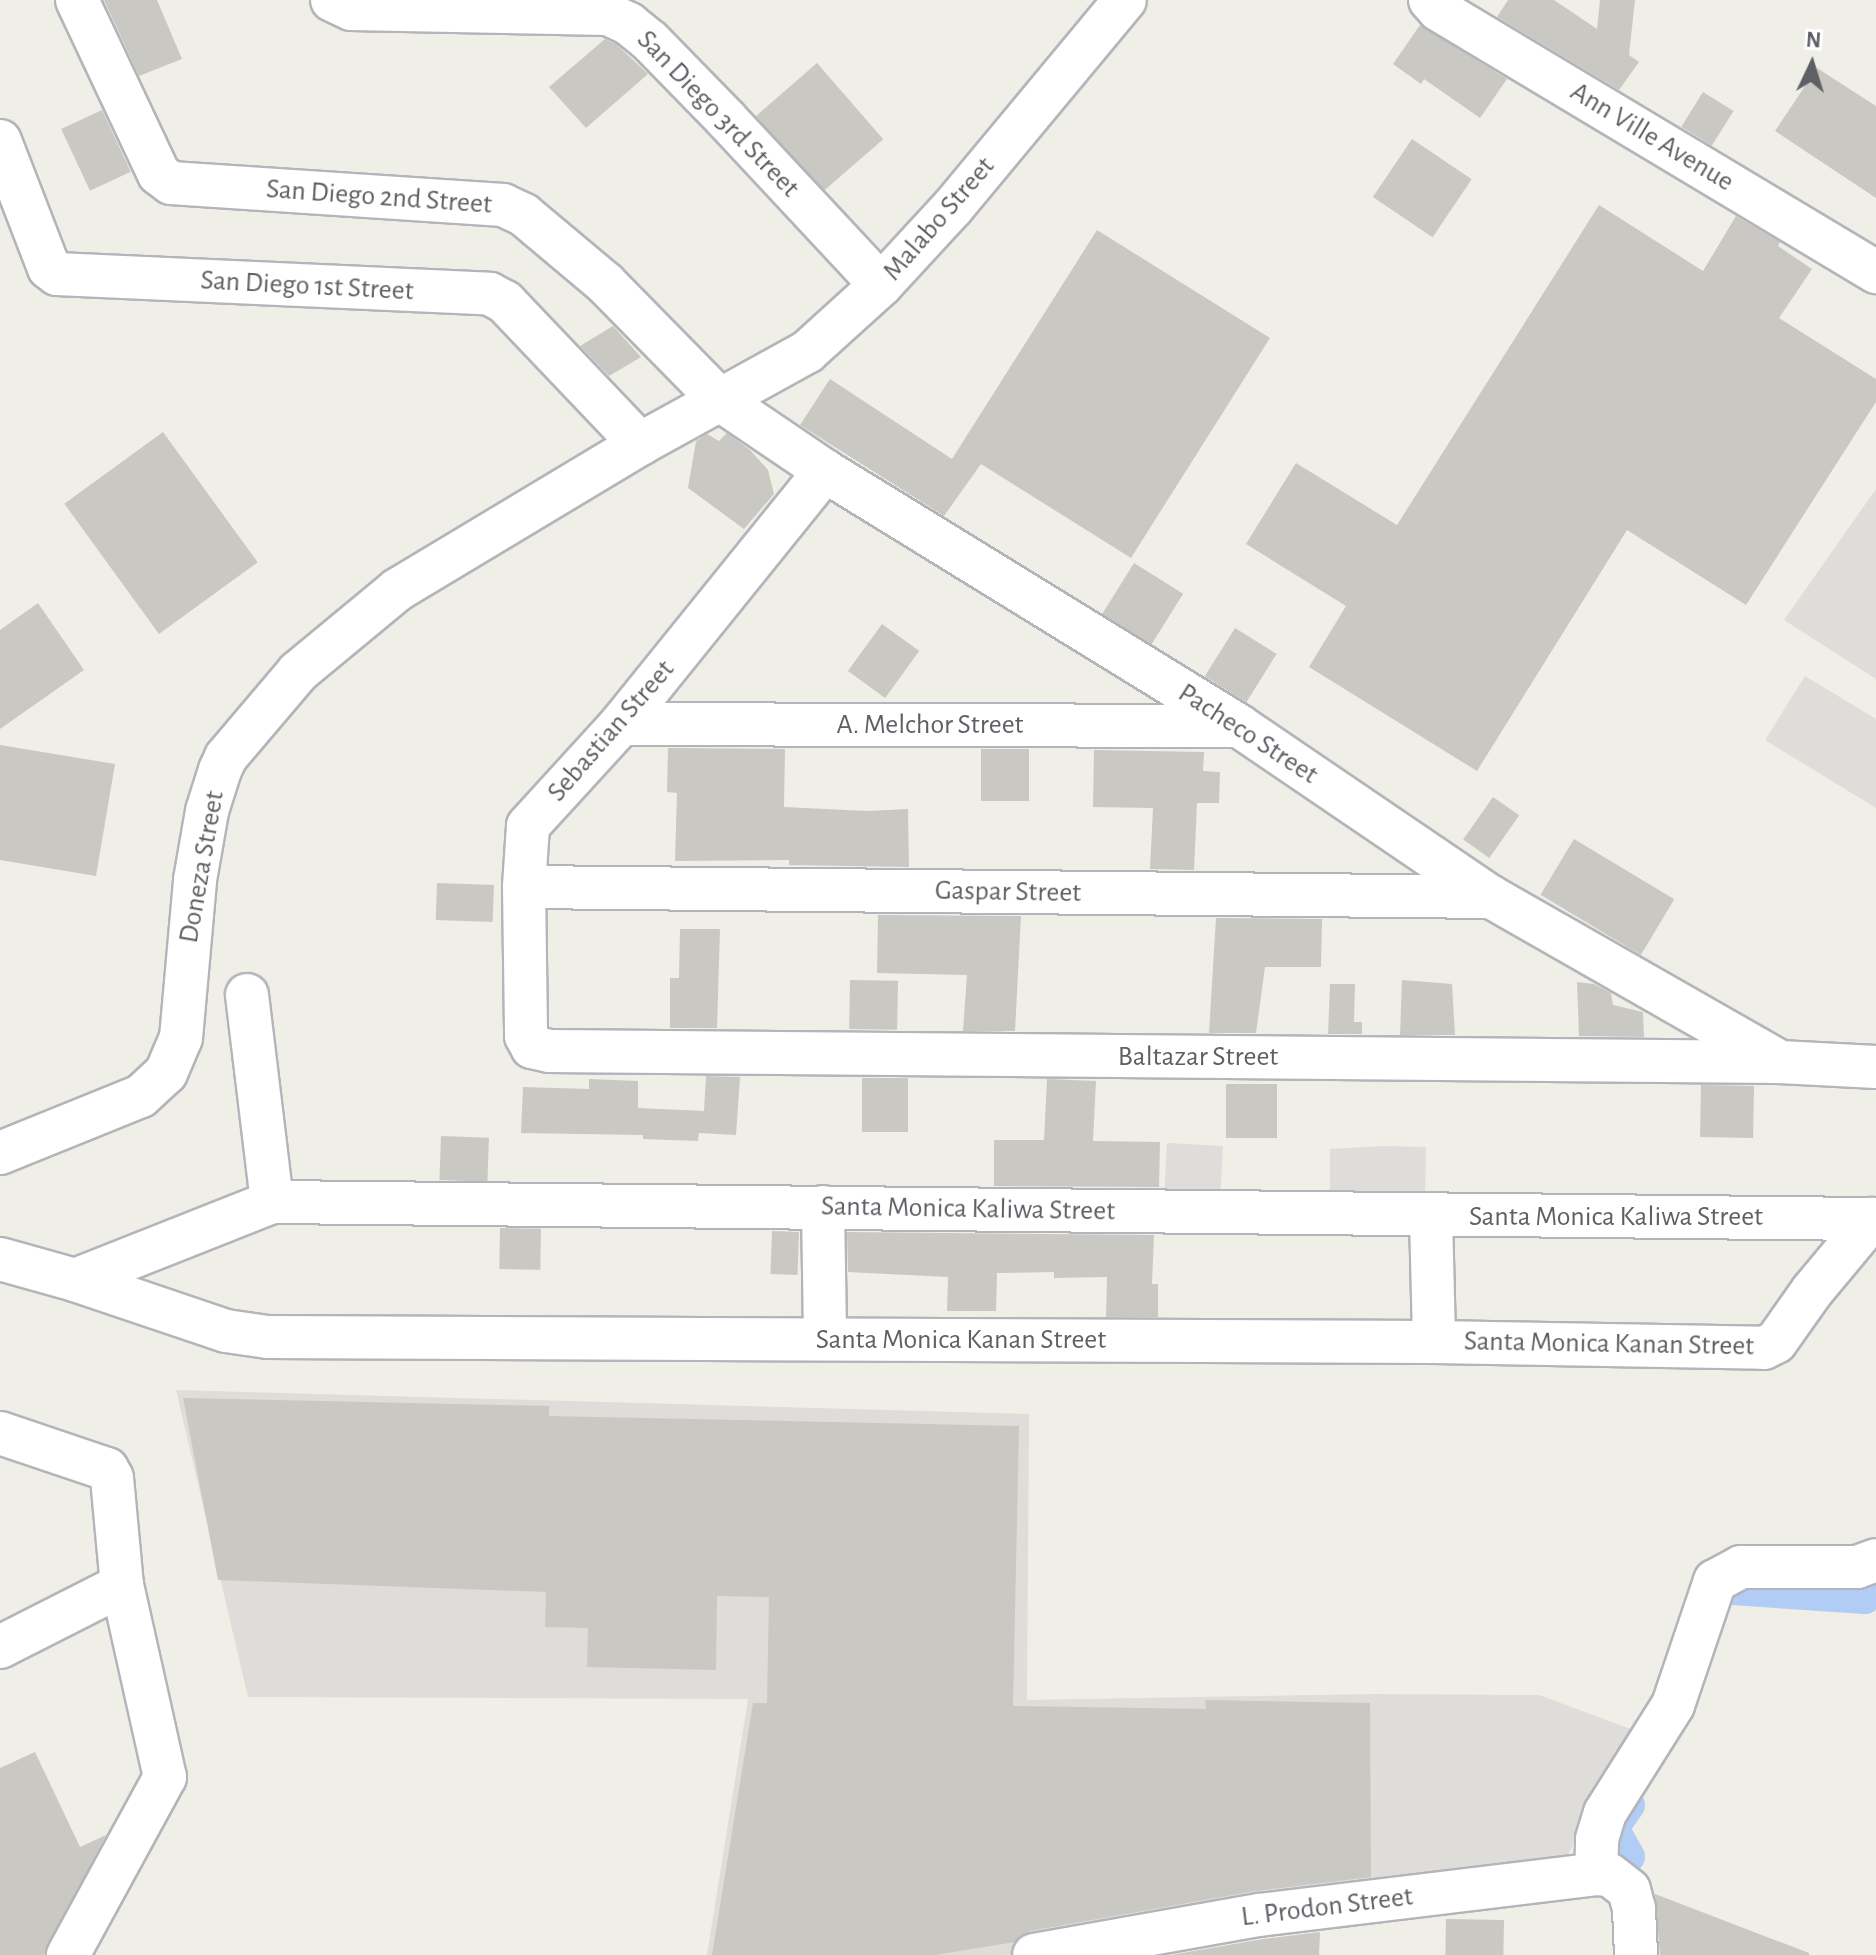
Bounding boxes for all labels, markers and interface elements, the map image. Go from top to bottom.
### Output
street label: San Diego 3rd Street [630,23,806,205]
north arrow [1772,24,1852,104]
text: N [1805,29,1822,52]
street label: Ann Ville Avenue [1564,75,1740,199]
street label: Malabo Street [876,150,1002,288]
street label: San Diego 2nd Street [265,172,493,222]
street label: San Diego 1st Street [200,264,414,308]
street label: Sebastian Street [540,653,682,809]
street label: Pacheco Street [1172,676,1324,792]
street label: A. Melchor Street [837,708,1023,742]
street label: Doneza Street [172,788,232,946]
street label: Gaspar Street [935,874,1081,910]
street label: Baltazar Street [1118,1040,1278,1074]
street label: Santa Monica Kaliwa Street [821,1190,1115,1228]
street label: Santa Monica Kaliwa Street [1469,1200,1763,1234]
street label: Santa Monica Kanan Street [816,1323,1106,1357]
street label: Santa Monica Kanan Street [1464,1325,1754,1363]
street label: L. Prodon Street [1239,1880,1415,1934]

